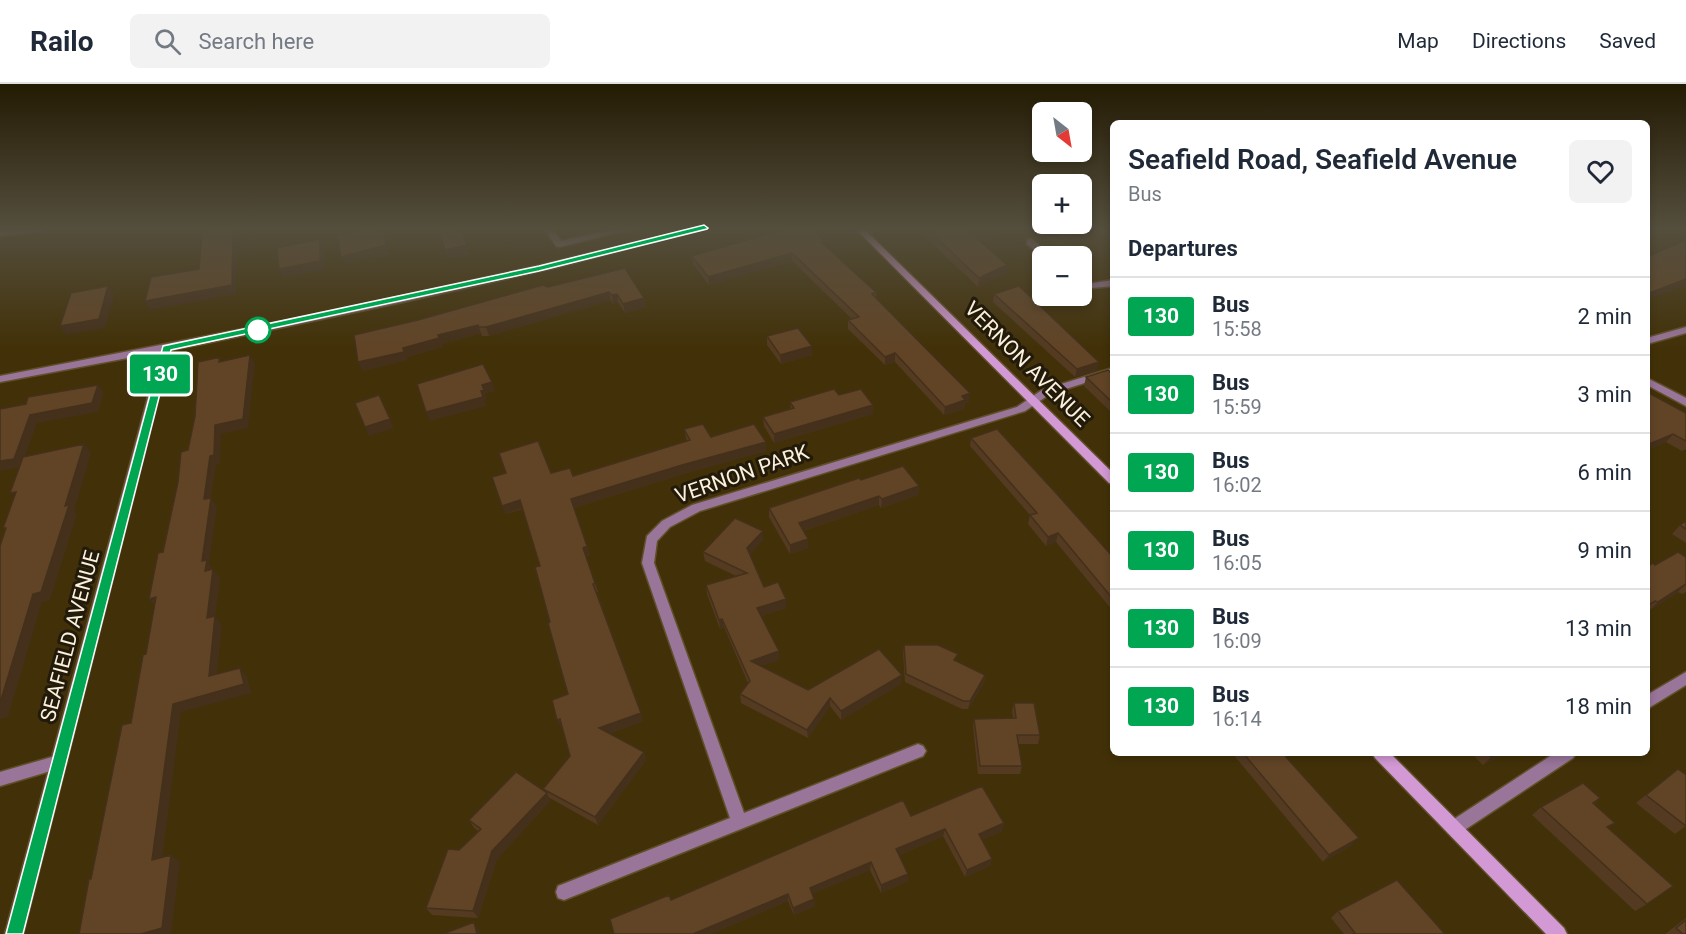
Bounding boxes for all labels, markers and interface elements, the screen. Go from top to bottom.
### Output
search box [130,14,550,68]
text: Railo [30,25,94,58]
icon: search [151,25,184,58]
text: Search here [199,29,314,54]
text: Map [1397,29,1439,53]
text: Directions [1472,29,1566,53]
text: Saved [1599,29,1656,53]
north arrow [1032,102,1092,162]
map controls [1032,102,1092,306]
button: heart [1569,140,1632,203]
text: Seafield Road, Seafield Avenue [1128,143,1517,176]
button: + [1032,174,1092,234]
text: Bus [1128,182,1162,206]
text: Departures [1128,236,1238,261]
button: − [1032,246,1092,306]
text: Bus [1212,292,1250,317]
street label: VERNON AVENUE [960,297,1094,431]
text: 130 [1143,304,1179,328]
text: 2 min [1577,304,1632,329]
unlabelled marker [245,317,271,343]
text: 15:58 [1212,317,1262,341]
line badge: 130 [126,354,195,394]
text: 130 [142,362,178,386]
text: Bus [1212,370,1250,395]
text: 130 [1143,382,1179,406]
text: 3 min [1577,382,1632,407]
text: 15:59 [1212,395,1262,419]
street label: VERNON PARK [672,440,813,508]
text: Bus [1212,448,1250,473]
text: 130 [1143,460,1179,484]
text: 6 min [1577,460,1632,485]
text: 16:02 [1212,473,1262,497]
text: Bus [1212,526,1250,551]
text: 130 [1143,538,1179,562]
text: 9 min [1577,538,1632,563]
street label: SEAFIELD AVENUE [36,548,104,724]
text: 16:05 [1212,551,1262,575]
text: Bus [1212,604,1250,629]
text: 130 [1143,616,1179,640]
text: 13 min [1565,616,1632,641]
text: 16:09 [1212,629,1262,653]
text: Bus [1212,682,1250,707]
text: 130 [1143,694,1179,718]
text: 18 min [1565,694,1632,719]
text: 16:14 [1212,707,1262,731]

